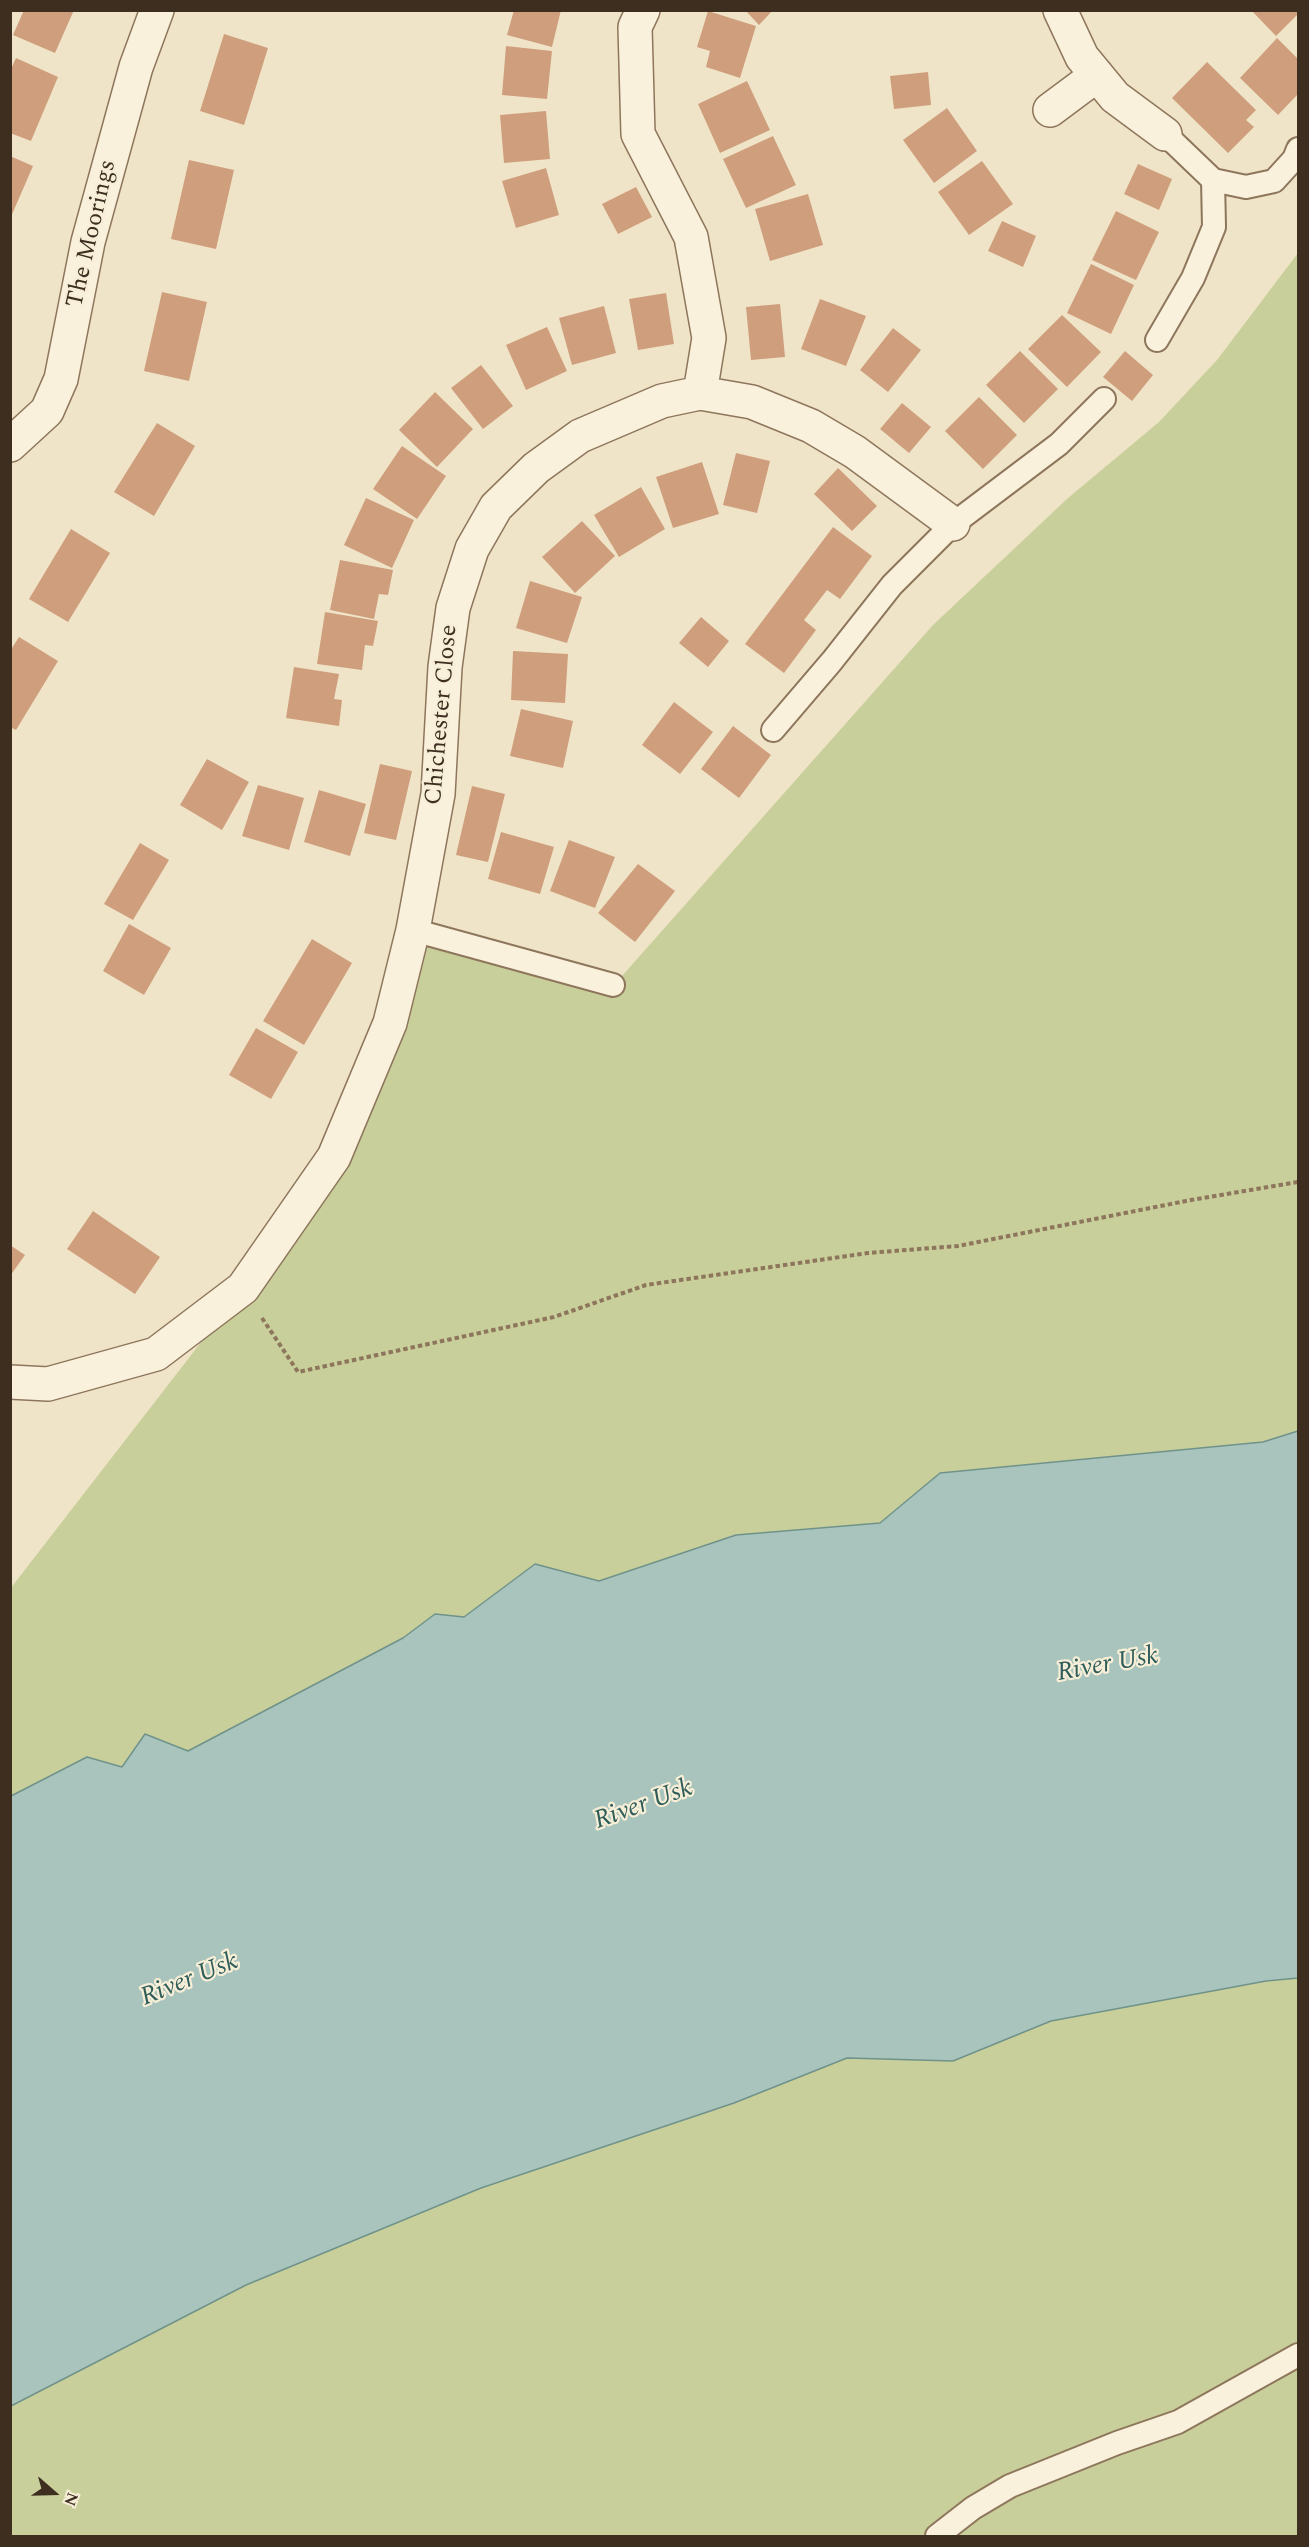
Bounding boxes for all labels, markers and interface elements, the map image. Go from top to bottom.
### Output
street label: The Moorings [62,157,124,311]
street label: Chichester Close [421,624,465,806]
water label: River Usk [1055,1642,1161,1690]
water label: River Usk [591,1774,697,1838]
water label: River Usk [137,1947,243,2015]
north arrow [24,2463,84,2523]
text: N [57,2489,84,2509]

